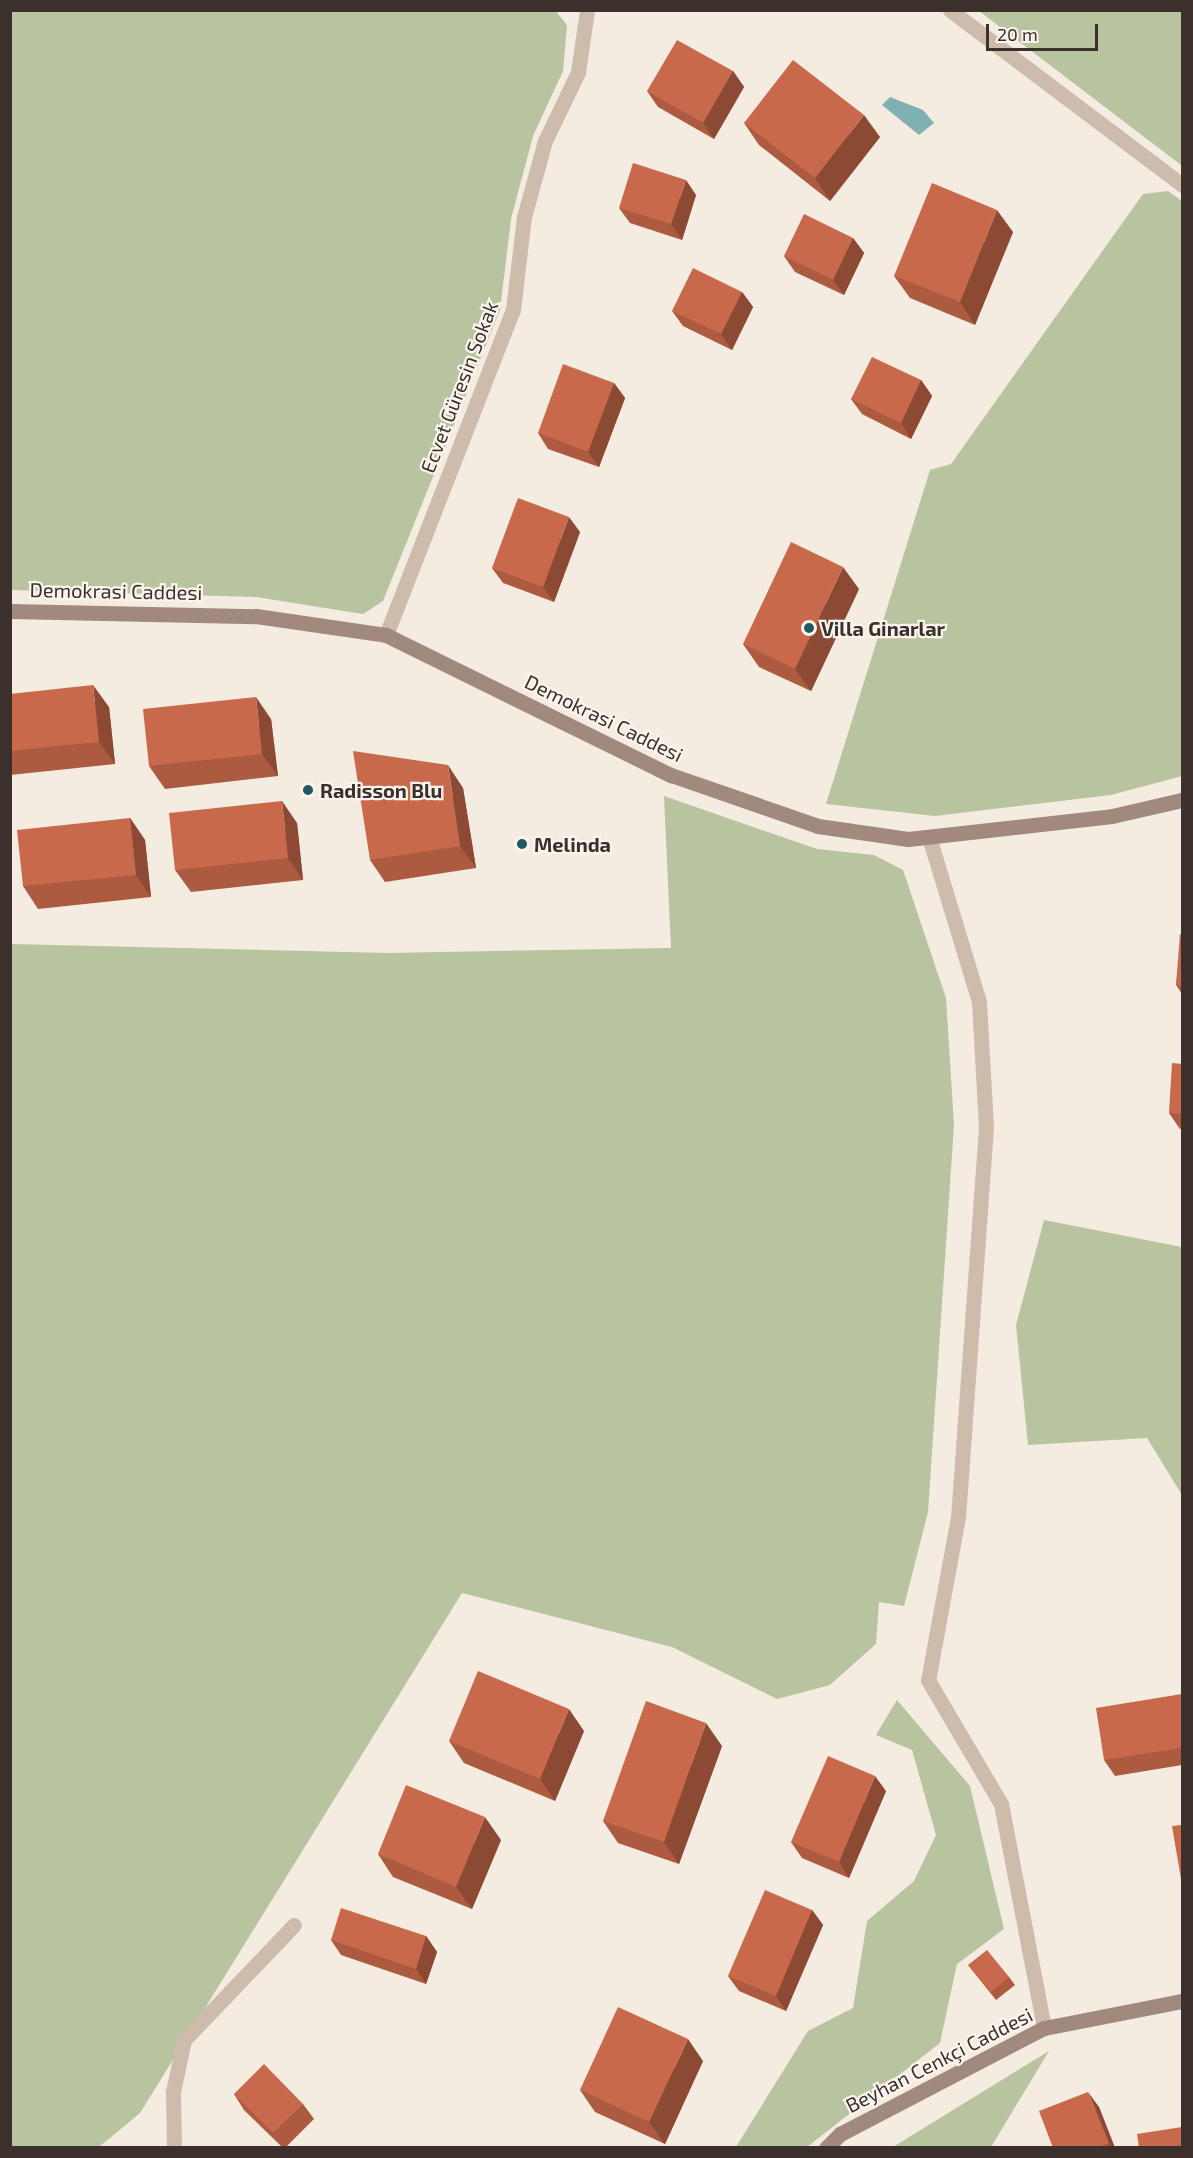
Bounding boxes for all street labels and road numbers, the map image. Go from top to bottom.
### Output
street label: Ecvet Güresin Sokak [415,298,503,476]
street label: Demokrasi Caddesi [29,577,203,605]
street label: Demokrasi Caddesi [521,669,687,767]
street label: Beyhan Cenkçi Caddesi [842,2002,1036,2118]

